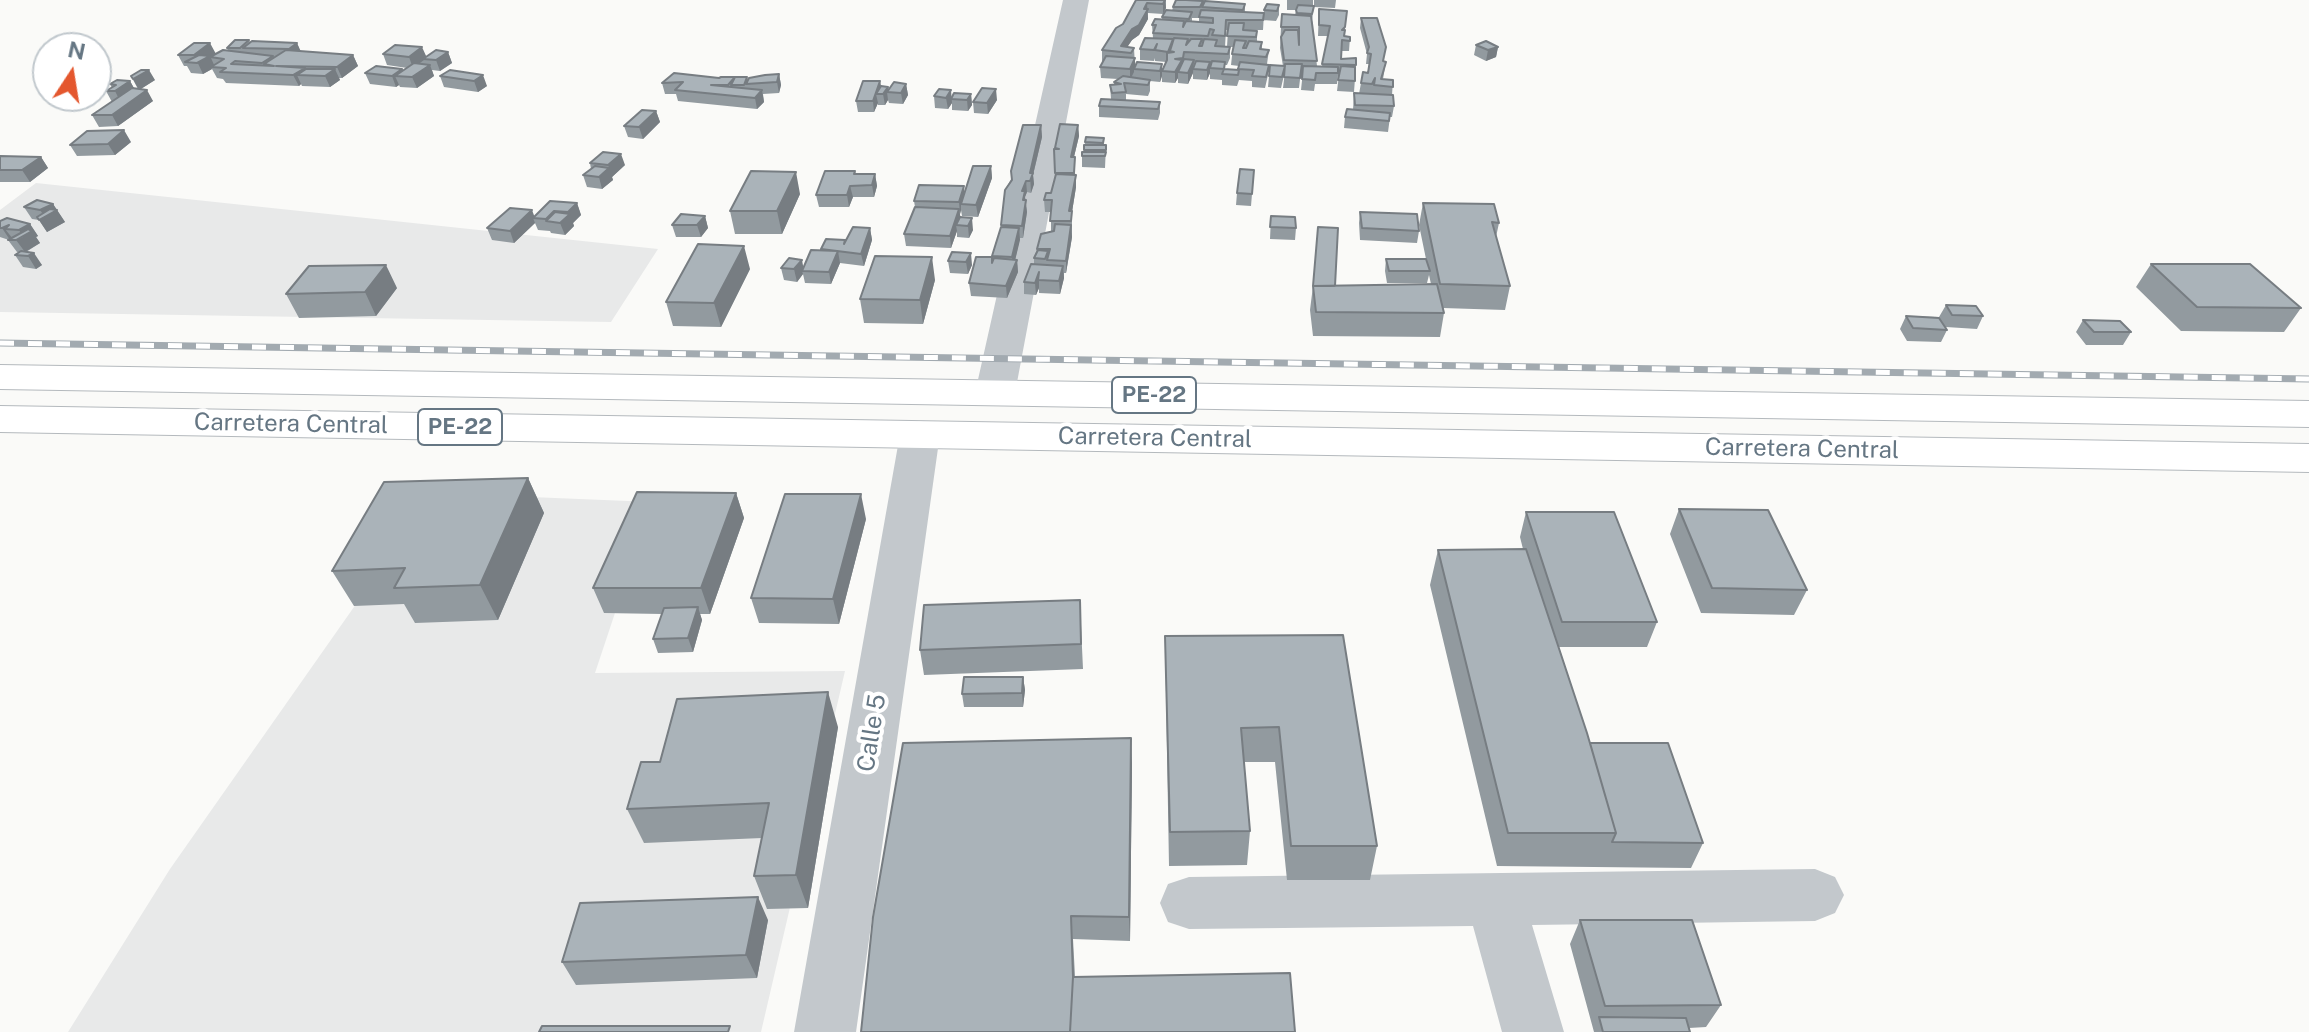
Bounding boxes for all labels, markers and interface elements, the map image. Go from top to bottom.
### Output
north arrow [32,32,112,112]
text: N [65,36,88,65]
road number: PE-22 [1112,377,1196,413]
street label: Carretera Central [194,408,388,440]
road number: PE-22 [418,409,502,445]
street label: Carretera Central [1058,422,1252,454]
street label: Carretera Central [1705,433,1899,465]
street label: Calle 5 [852,692,892,774]

